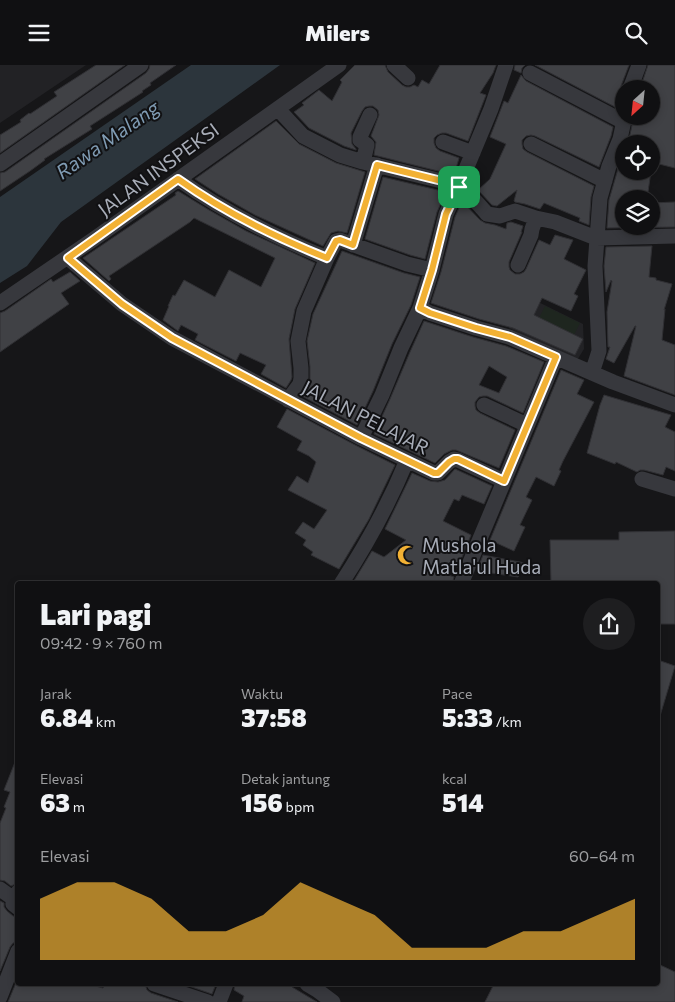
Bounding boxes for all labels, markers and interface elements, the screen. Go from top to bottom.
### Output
icon: menu [25,19,53,47]
text: Milers [305,19,370,46]
icon: search [622,19,650,47]
north arrow [615,80,660,125]
map controls [615,80,660,235]
water label: Rawa Malang [51,94,164,183]
street label: JALAN INSPEKSI [93,117,223,221]
button: locate [615,135,660,180]
pin [438,166,480,208]
icon: arrive [445,173,473,201]
button: layers [615,190,660,235]
street label: JALAN PELAJAR [299,375,433,459]
place label: Mushola Matla'ul Huda [422,533,541,578]
mosque icon: Mushola Matla'ul Huda [396,544,418,566]
text: Lari pagi [40,597,151,631]
button: share [583,598,635,650]
text: 09:42 · 9 × 760 m [40,633,163,652]
text: Jarak [40,685,72,702]
text: Waktu [241,685,283,702]
text: Pace [442,685,472,702]
text: 6.84 [40,702,93,732]
text: 37:58 [241,702,307,732]
text: 5:33 [442,702,493,732]
text: km [93,713,116,730]
text: /km [493,713,522,730]
text: Elevasi [40,770,83,787]
text: Detak jantung [241,770,330,787]
text: kcal [442,770,467,787]
text: 63 [40,787,70,817]
text: 156 [241,787,283,817]
text: 514 [442,787,484,817]
text: m [70,798,85,815]
text: bpm [283,798,314,815]
text: Elevasi [40,846,90,865]
text: 60–64 m [569,846,635,865]

